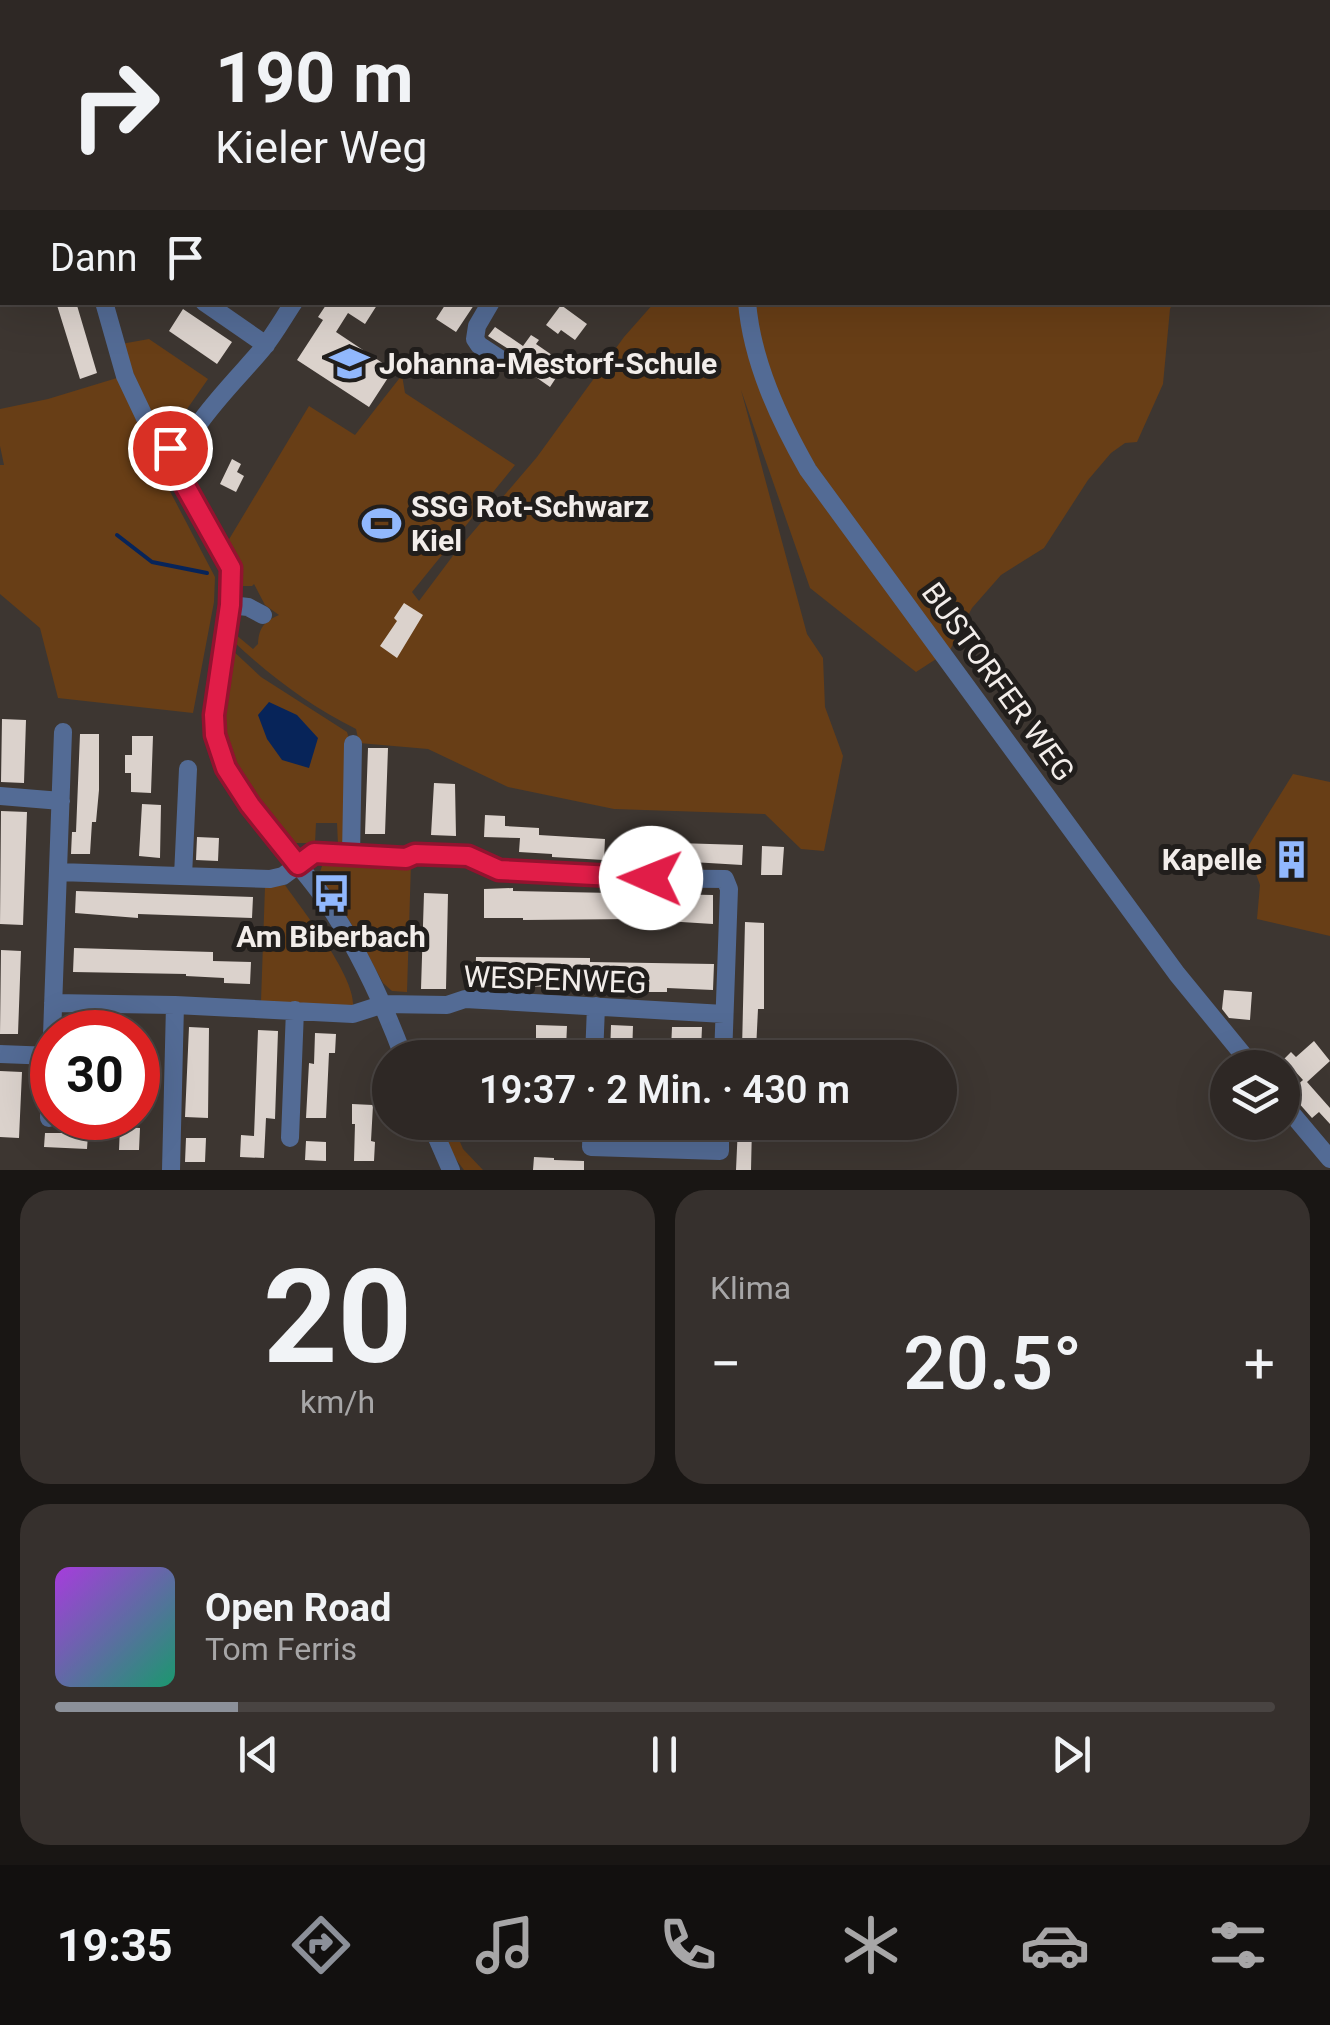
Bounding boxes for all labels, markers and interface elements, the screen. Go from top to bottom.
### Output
text: 190 m [215,37,414,119]
icon: right [50,40,180,170]
text: Kieler Weg [215,121,428,174]
icon: arrive [158,230,213,285]
text: Dann [50,236,138,280]
school or university icon: Johanna-Mestorf-Schule [328,343,370,385]
place label: Johanna-Mestorf-Schule [379,346,717,381]
pin [128,406,213,491]
icon: arrive [143,421,198,476]
place label: SSG Rot-Schwarz Kiel [411,489,649,558]
sports icon: SSG Rot-Schwarz Kiel [360,503,402,545]
street label: BUSTORFER WEG [915,576,1082,788]
position arrow [599,826,703,930]
building icon: Kapelle [1271,839,1313,881]
place label: Kapelle [1162,842,1262,877]
bus stop icon: Am Biberbach [310,872,352,914]
place label: Am Biberbach [236,919,426,954]
street label: WESPENWEG [463,959,647,1000]
speed limit sign: 30 [30,1010,160,1140]
map controls [1210,1050,1300,1140]
button: layers [1210,1050,1300,1140]
text: 19:37 · 2 Min. · 430 m [479,1068,850,1112]
text: 20 [263,1241,412,1394]
text: Klima [710,1269,791,1307]
text: 20.5° [903,1319,1082,1407]
text: − [710,1332,741,1396]
text: + [1244,1332,1275,1396]
text: km/h [300,1383,375,1421]
text: Open Road [205,1586,391,1630]
text: Tom Ferris [205,1630,357,1668]
icon: previous [231,1727,286,1782]
icon: pause [637,1727,692,1782]
icon: next [1044,1727,1099,1782]
icon: directions [286,1910,356,1980]
icon: music [470,1910,540,1980]
icon: phone [653,1910,723,1980]
icon: climate [836,1910,906,1980]
icon: car [1020,1910,1090,1980]
icon: filters [1203,1910,1273,1980]
text: 19:35 [57,1919,173,1972]

